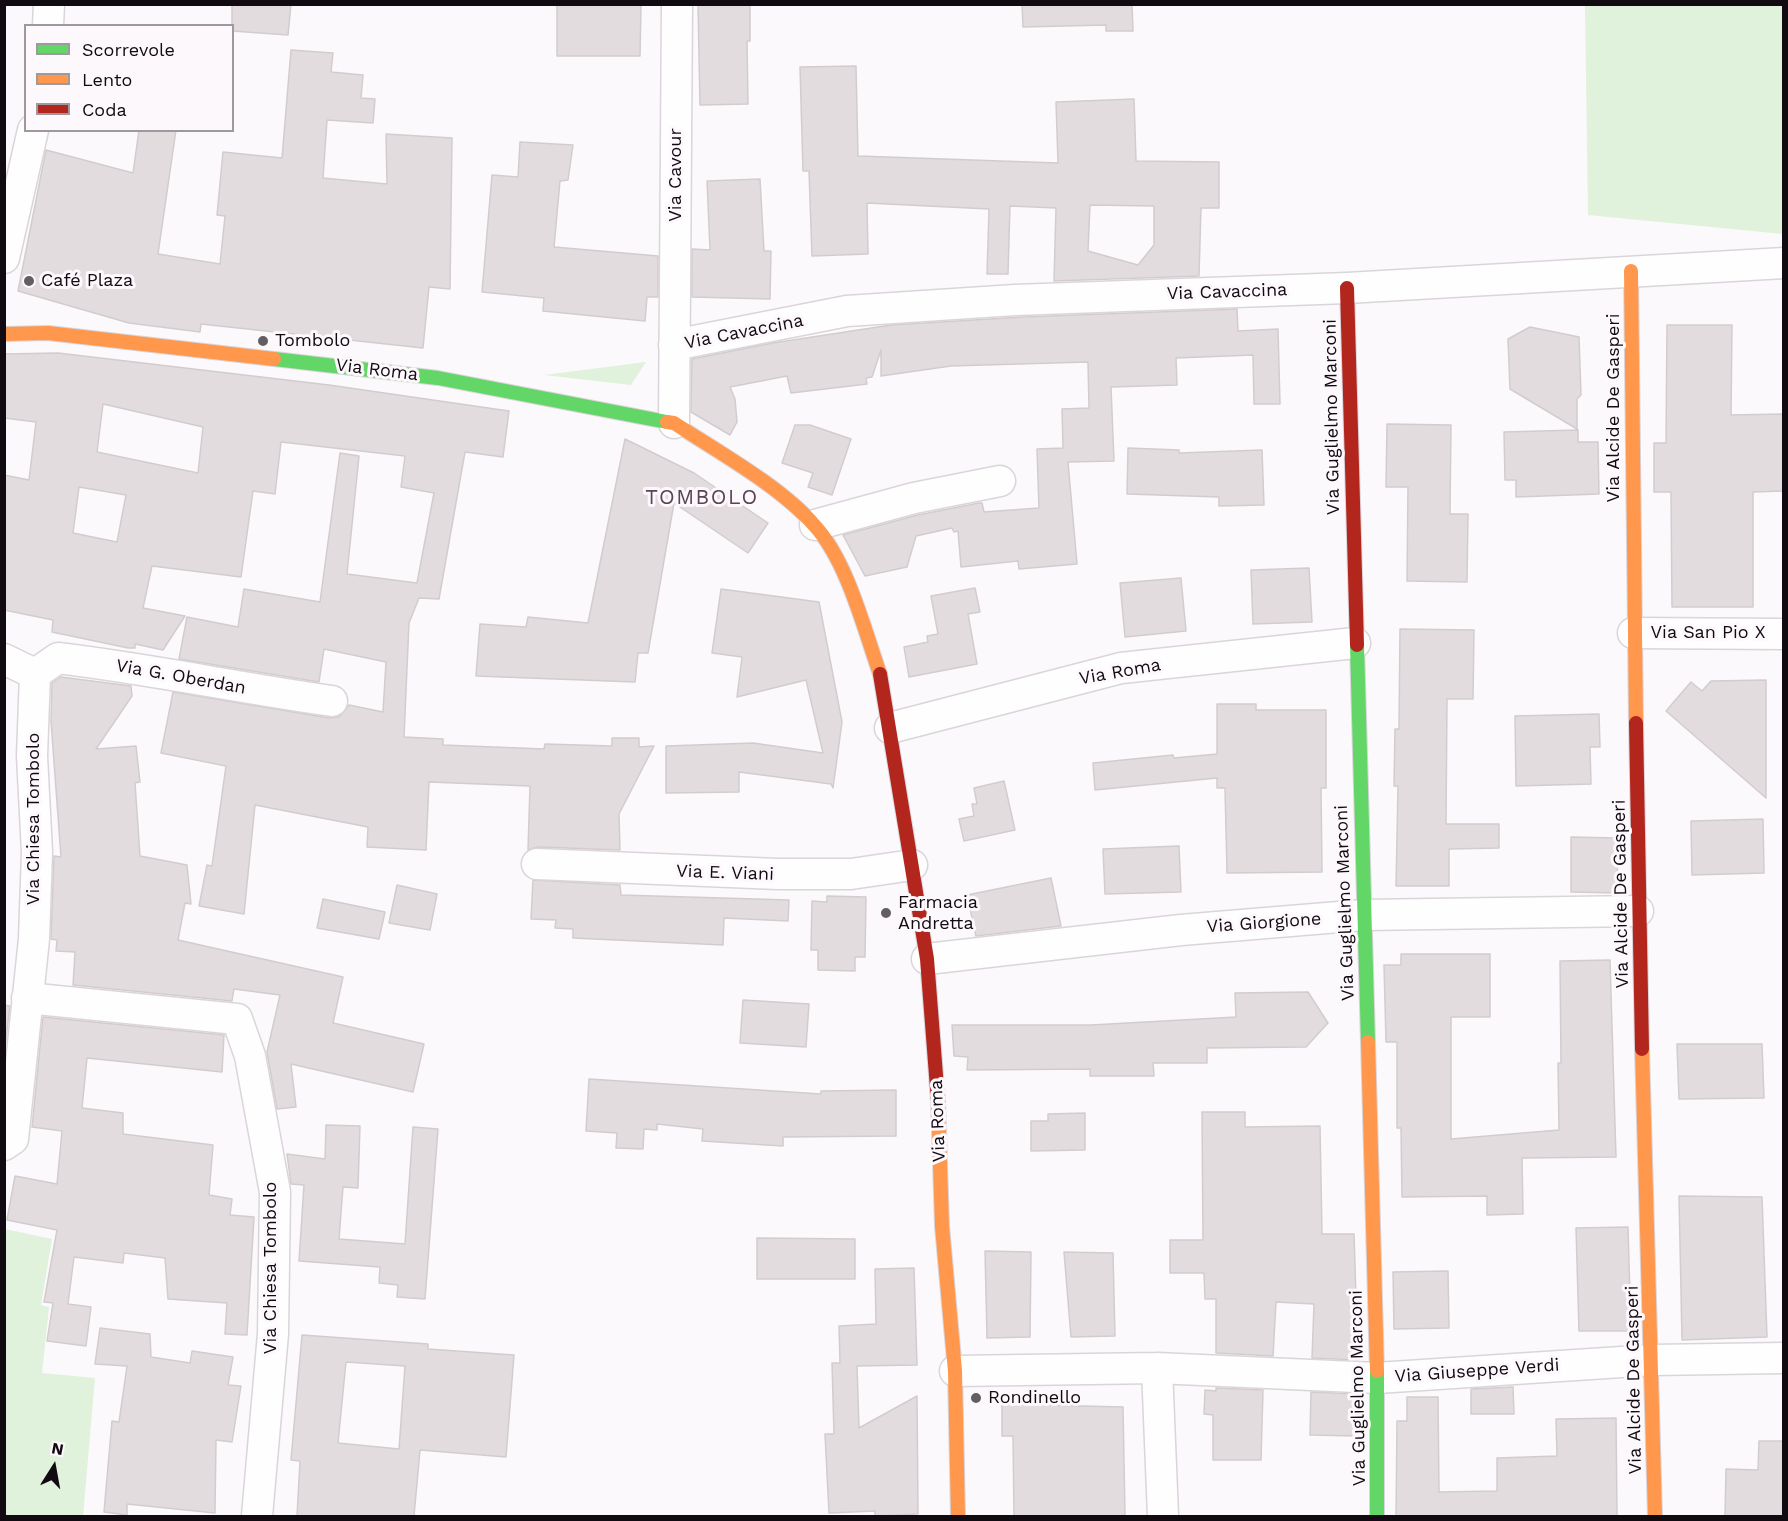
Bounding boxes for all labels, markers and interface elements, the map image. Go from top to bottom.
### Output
legend [24,24,234,132]
text: Scorrevole [82,39,175,60]
text: Lento [82,69,132,90]
text: Coda [82,99,127,120]
street label: Via Cavour [665,128,687,222]
place label: Café Plaza [41,270,133,292]
marker: Café Plaza [22,274,36,288]
street label: Via Cavaccina [1166,279,1288,305]
street label: Via Cavaccina [683,310,805,354]
street label: Via Alcide De Gasperi [1603,314,1625,502]
street label: Via Guglielmo Marconi [1319,319,1345,515]
place label: Tombolo [275,330,350,352]
marker: Tombolo [256,334,270,348]
street label: Via Roma [335,354,419,386]
district label: TOMBOLO [645,485,759,511]
street label: Via San Pio X [1650,622,1766,644]
street label: Via Roma [1077,654,1163,690]
street label: Via G. Oberdan [114,655,248,699]
street label: Via Chiesa Tombolo [23,733,45,905]
street label: Via Alcide De Gasperi [1609,799,1633,989]
street label: Via Guglielmo Marconi [1331,805,1359,1001]
street label: Via E. Viani [676,861,774,885]
place label: Farmacia Andretta [898,892,978,934]
marker: Farmacia Andretta [879,906,893,920]
street label: Via Giorgione [1206,908,1322,938]
street label: Via Roma [926,1079,950,1163]
street label: Via Chiesa Tombolo [260,1182,282,1354]
street label: Via Alcide De Gasperi [1622,1285,1646,1475]
street label: Via Guglielmo Marconi [1345,1290,1371,1486]
street label: Via Giuseppe Verdi [1394,1354,1560,1388]
place label: Rondinello [988,1387,1081,1409]
marker: Rondinello [969,1391,983,1405]
north arrow [24,1437,84,1497]
text: N [50,1438,65,1459]

